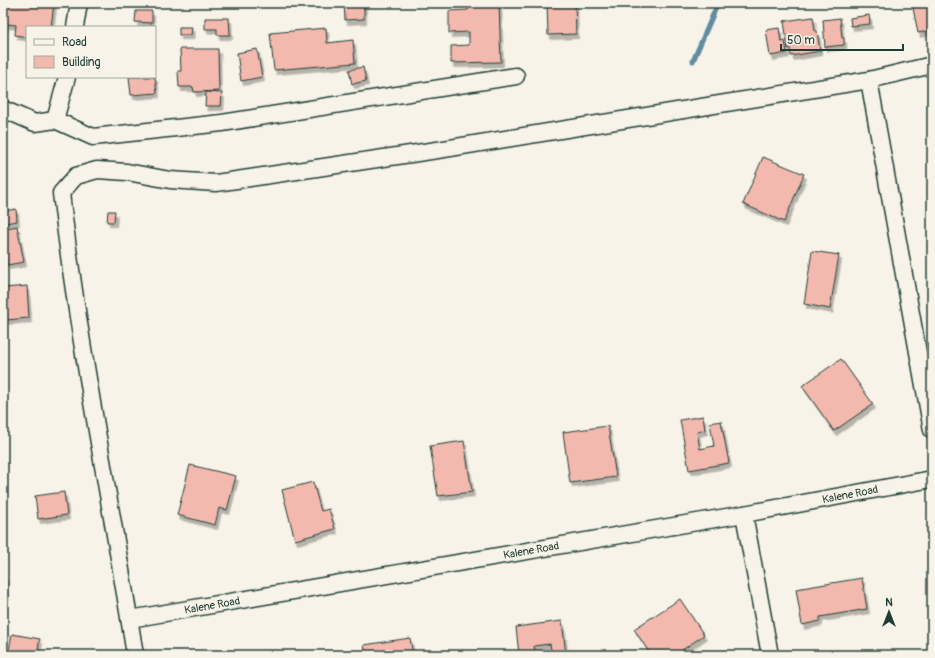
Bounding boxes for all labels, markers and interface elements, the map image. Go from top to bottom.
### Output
legend [26,26,156,78]
scale bar [781,26,903,52]
text: 50 m [787,33,815,48]
text: Road [62,35,87,50]
text: Building [62,55,101,70]
street label: Kalene Road [821,483,879,506]
street label: Kalene Road [502,539,560,562]
north arrow [869,592,909,632]
street label: Kalene Road [183,594,241,617]
text: N [885,596,893,609]

